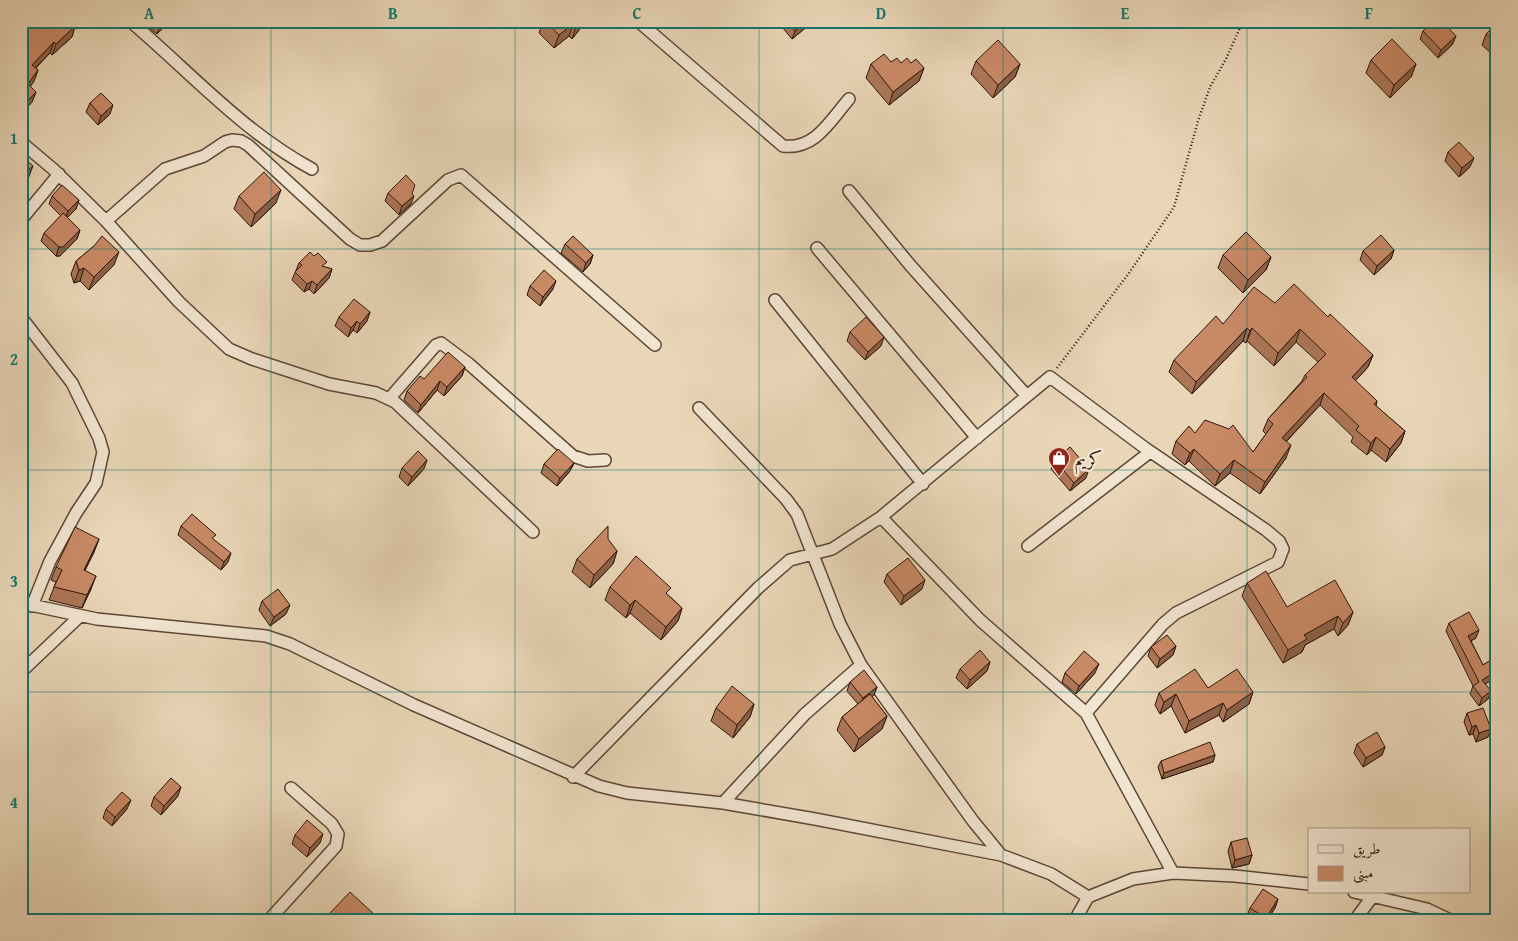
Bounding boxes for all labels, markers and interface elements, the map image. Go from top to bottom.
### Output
text: A [144,1,155,25]
text: B [388,1,398,25]
text: C [632,1,642,25]
text: D [876,1,886,25]
text: E [1121,1,1130,25]
text: F [1365,1,1373,25]
text: 1 [10,126,18,150]
text: 2 [10,347,18,371]
place label: كريم [1075,445,1102,475]
shop icon: كريم [1047,446,1071,477]
text: 3 [10,569,18,593]
text: 4 [10,790,18,814]
legend [1308,828,1470,894]
text: طريق [1353,838,1380,859]
text: مبنى [1353,862,1373,884]

